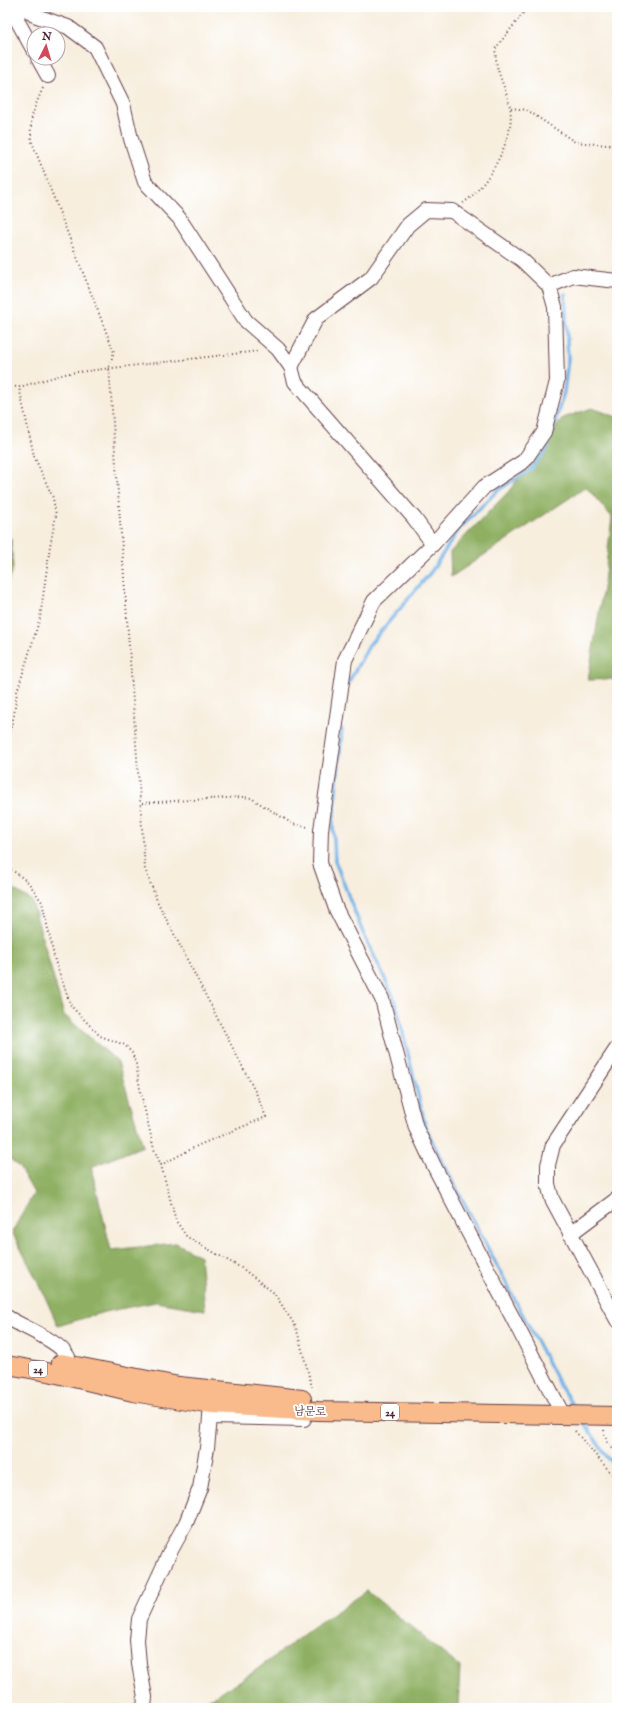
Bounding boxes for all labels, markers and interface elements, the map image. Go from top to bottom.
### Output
north arrow [26,26,66,66]
text: N [40,30,53,44]
road number: 24 [29,1361,47,1377]
street label: 남문로 [294,1404,327,1420]
road number: 24 [381,1404,399,1420]

